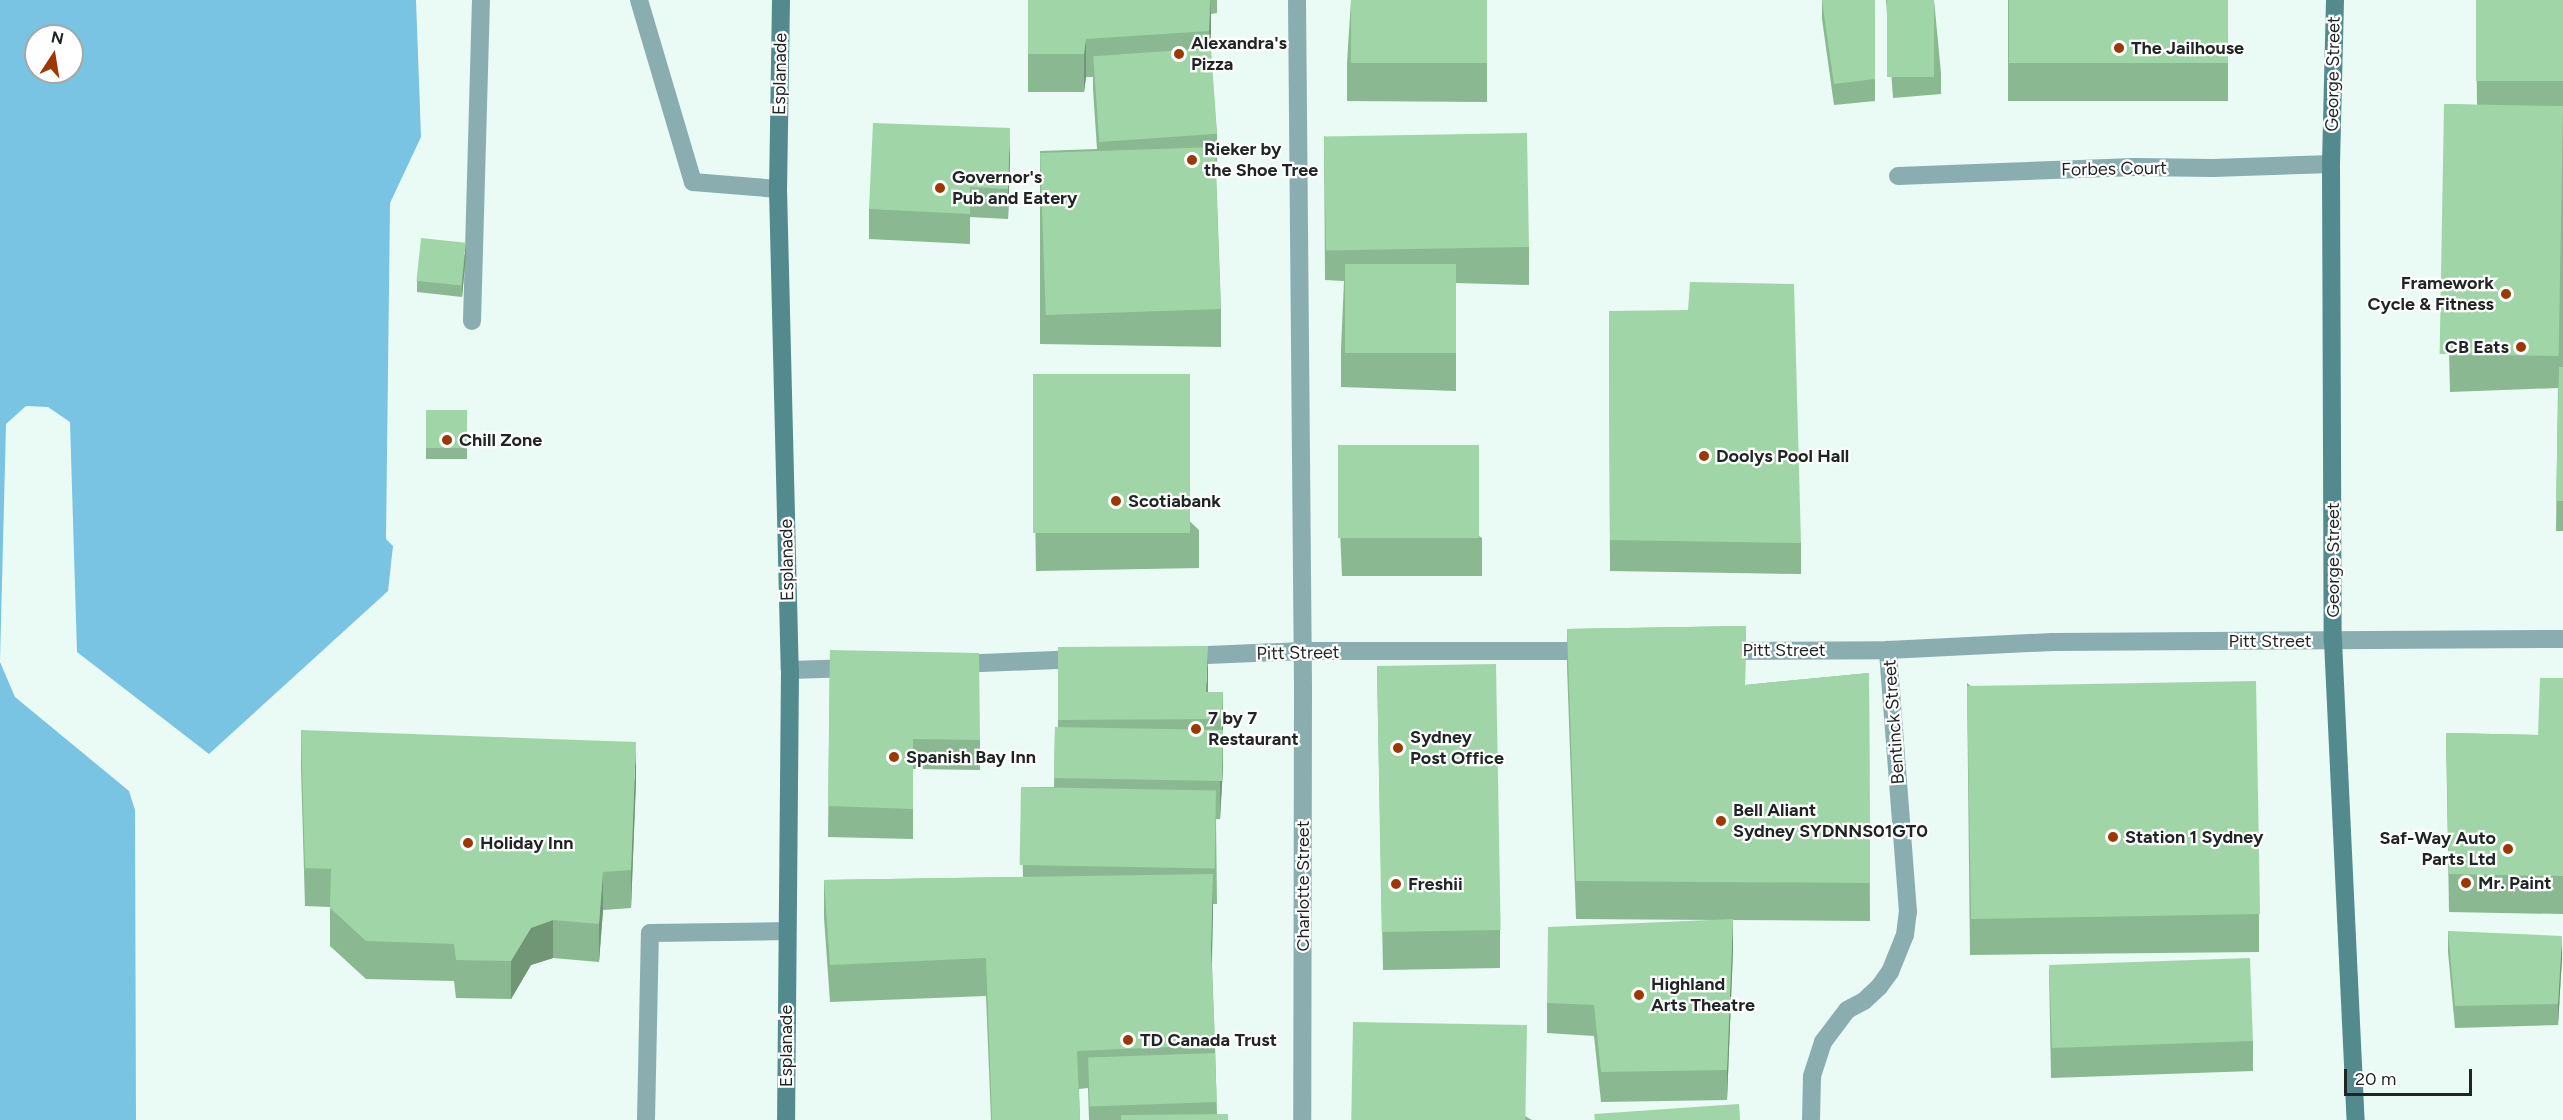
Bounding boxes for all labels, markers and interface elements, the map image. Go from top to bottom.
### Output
street label: George Street [2321,16,2345,132]
north arrow [24,24,84,84]
text: N [49,27,65,48]
street label: Esplanade [768,33,792,115]
place label: Alexandra's Pizza [1191,33,1287,76]
place label: The Jailhouse [2131,37,2244,59]
marker: The Jailhouse [2112,41,2126,55]
marker: Alexandra's Pizza [1172,47,1186,61]
place label: Rieker by the Shoe Tree [1204,139,1318,182]
marker: Rieker by the Shoe Tree [1185,153,1199,167]
street label: Forbes Court [2061,157,2167,181]
place label: Governor's Pub and Eatery [952,167,1077,210]
marker: Governor's Pub and Eatery [933,181,947,195]
place label: Framework Cycle & Fitness [2368,273,2494,316]
marker: Framework Cycle & Fitness [2499,287,2513,301]
place label: CB Eats [2445,336,2509,358]
marker: CB Eats [2514,340,2528,354]
place label: Chill Zone [459,429,542,451]
marker: Chill Zone [440,433,454,447]
place label: Doolys Pool Hall [1716,445,1849,467]
marker: Doolys Pool Hall [1697,449,1711,463]
place label: Scotiabank [1128,490,1221,512]
marker: Scotiabank [1109,494,1123,508]
street label: George Street [2322,502,2344,618]
street label: Esplanade [775,519,799,601]
street label: Pitt Street [2228,630,2312,652]
street label: Pitt Street [1742,639,1826,661]
street label: Pitt Street [1256,641,1340,665]
street label: Bentinck Street [1879,659,1909,785]
place label: 7 by 7 Restaurant [1208,708,1299,750]
marker: 7 by 7 Restaurant [1189,722,1203,736]
place label: Sydney Post Office [1410,727,1504,770]
marker: Sydney Post Office [1391,741,1405,755]
place label: Spanish Bay Inn [906,746,1036,768]
marker: Spanish Bay Inn [887,750,901,764]
place label: Bell Aliant Sydney SYDNNS01GT0 [1733,800,1928,842]
marker: Bell Aliant Sydney SYDNNS01GT0 [1714,814,1728,828]
street label: Charlotte Street [1292,821,1314,951]
place label: Station 1 Sydney [2125,826,2263,848]
place label: Saf-Way Auto Parts Ltd [2379,828,2496,870]
marker: Station 1 Sydney [2106,830,2120,844]
place label: Holiday Inn [480,832,573,854]
marker: Holiday Inn [461,836,475,850]
marker: Saf-Way Auto Parts Ltd [2501,842,2515,856]
place label: Mr. Paint [2478,872,2551,894]
place label: Freshii [1408,873,1463,895]
marker: Mr. Paint [2459,876,2473,890]
marker: Freshii [1389,877,1403,891]
place label: Highland Arts Theatre [1651,974,1755,1016]
marker: Highland Arts Theatre [1632,988,1646,1002]
street label: Esplanade [775,1005,797,1087]
place label: TD Canada Trust [1140,1029,1277,1051]
marker: TD Canada Trust [1121,1033,1135,1047]
scale bar [2347,1057,2474,1095]
text: 20 m [2355,1068,2396,1090]

